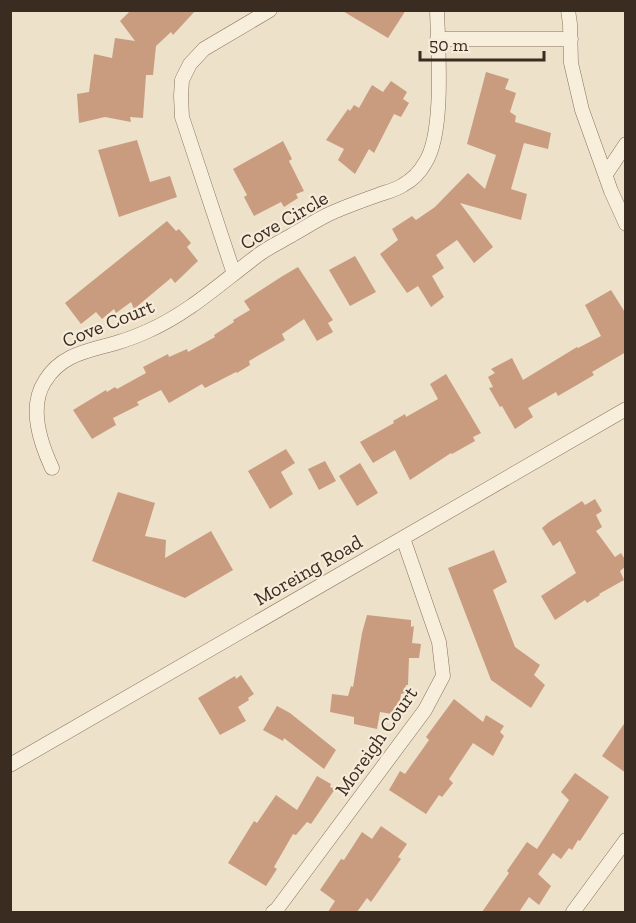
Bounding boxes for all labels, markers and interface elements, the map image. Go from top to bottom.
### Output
scale bar [420,24,544,62]
text: 50 m [429,34,469,56]
street label: Cove Circle [236,185,332,255]
street label: Cove Court [59,294,158,352]
street label: Moreing Road [250,529,366,611]
street label: Moreigh Court [330,681,423,800]

